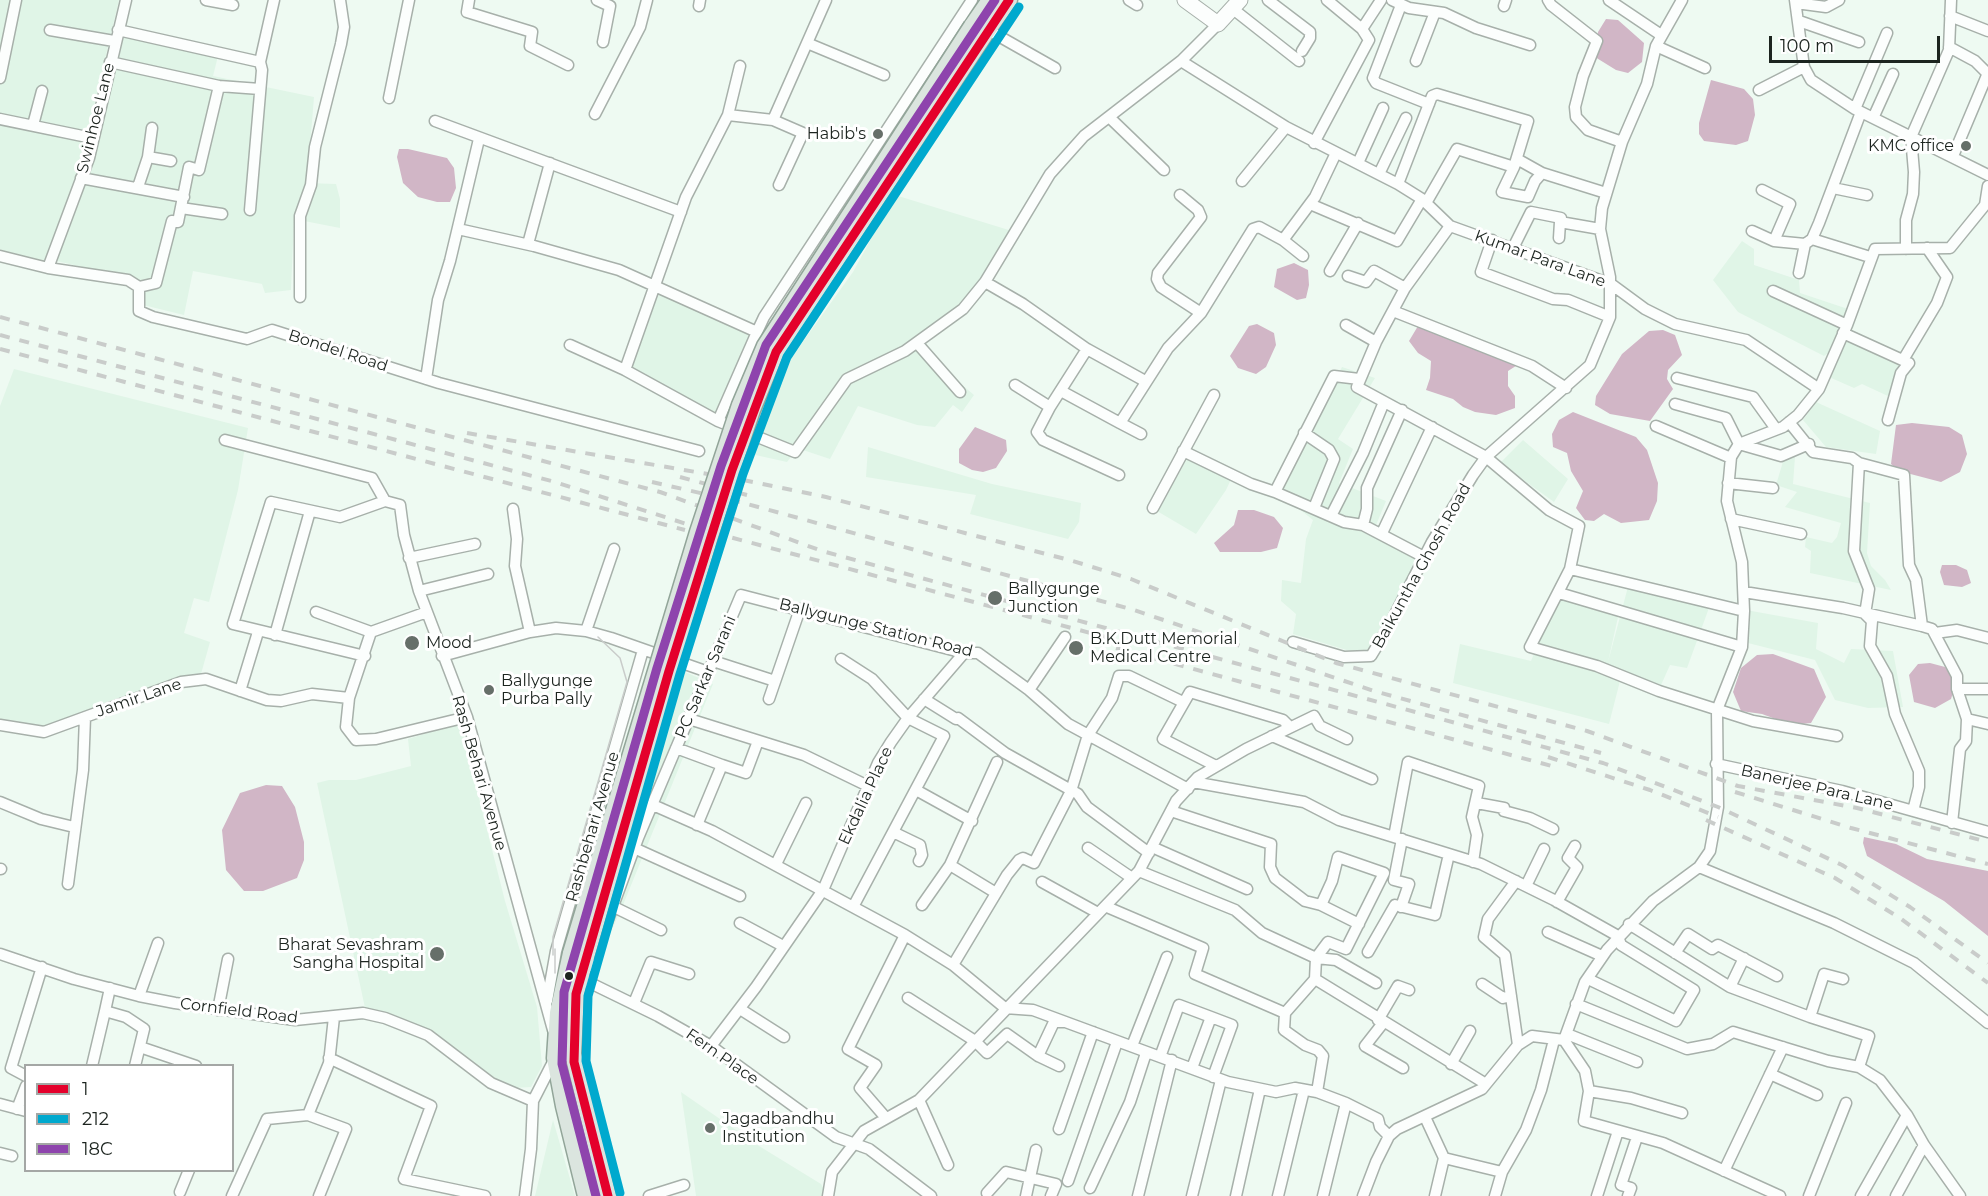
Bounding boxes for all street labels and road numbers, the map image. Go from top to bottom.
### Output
street label: Swinhoe Lane [73,61,119,175]
street label: Kumar Para Lane [1472,226,1608,292]
street label: Bondel Road [286,326,390,376]
street label: Baikuntha Ghosh Road [1369,480,1475,652]
street label: Ballygunge Station Road [777,595,975,661]
street label: PC Sarkar Sarani [671,613,741,741]
street label: Jamir Lane [94,674,184,722]
street label: Rash Behari Avenue [448,693,510,853]
street label: Ekdalia Place [835,744,897,848]
street label: Rashbehari Avenue [562,750,624,904]
street label: Banerjee Para Lane [1739,761,1895,815]
street label: Cornfield Road [179,994,299,1028]
street label: Fern Place [682,1025,762,1089]

